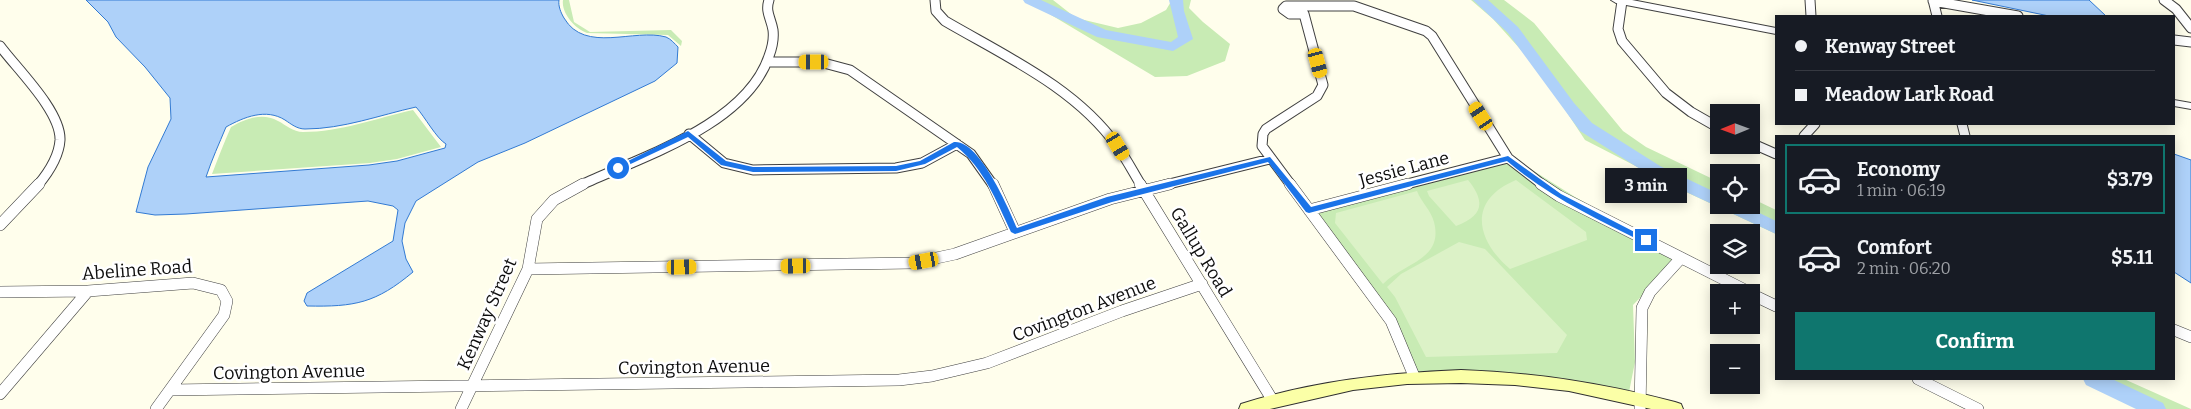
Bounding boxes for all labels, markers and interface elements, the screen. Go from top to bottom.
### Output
text: Kenway Street [1825,35,1956,58]
car [1306,47,1329,79]
car [799,55,829,70]
text: Meadow Lark Road [1825,83,1994,106]
car [1466,99,1495,133]
north arrow [1710,104,1760,154]
map controls [1710,104,1760,394]
car [1103,129,1132,163]
street label: Jessie Lane [1356,146,1451,192]
route start [607,157,629,179]
icon: car [1797,157,1842,202]
text: Economy [1857,158,1940,181]
button: locate [1710,164,1760,214]
callout: 3 min [1605,168,1687,202]
text: $3.79 [2107,168,2153,191]
text: 3 min [1625,176,1667,195]
text: 1 min · 06:19 [1857,181,1946,200]
street label: Gallup Road [1166,203,1237,301]
button: layers [1710,224,1760,274]
route end [1635,229,1657,251]
icon: car [1797,235,1842,280]
text: Comfort [1857,236,1932,259]
text: $5.11 [2111,246,2153,269]
car [907,251,940,271]
street label: Kenway Street [453,254,522,373]
street label: Abeline Road [81,255,193,285]
car [780,258,811,274]
car [666,259,697,275]
text: 2 min · 06:20 [1857,259,1951,278]
street label: Covington Avenue [1009,271,1159,347]
button: + [1710,284,1760,334]
button: Confirm [1795,312,2155,370]
button: − [1710,344,1760,394]
street label: Covington Avenue [618,355,770,379]
street label: Covington Avenue [213,360,365,384]

